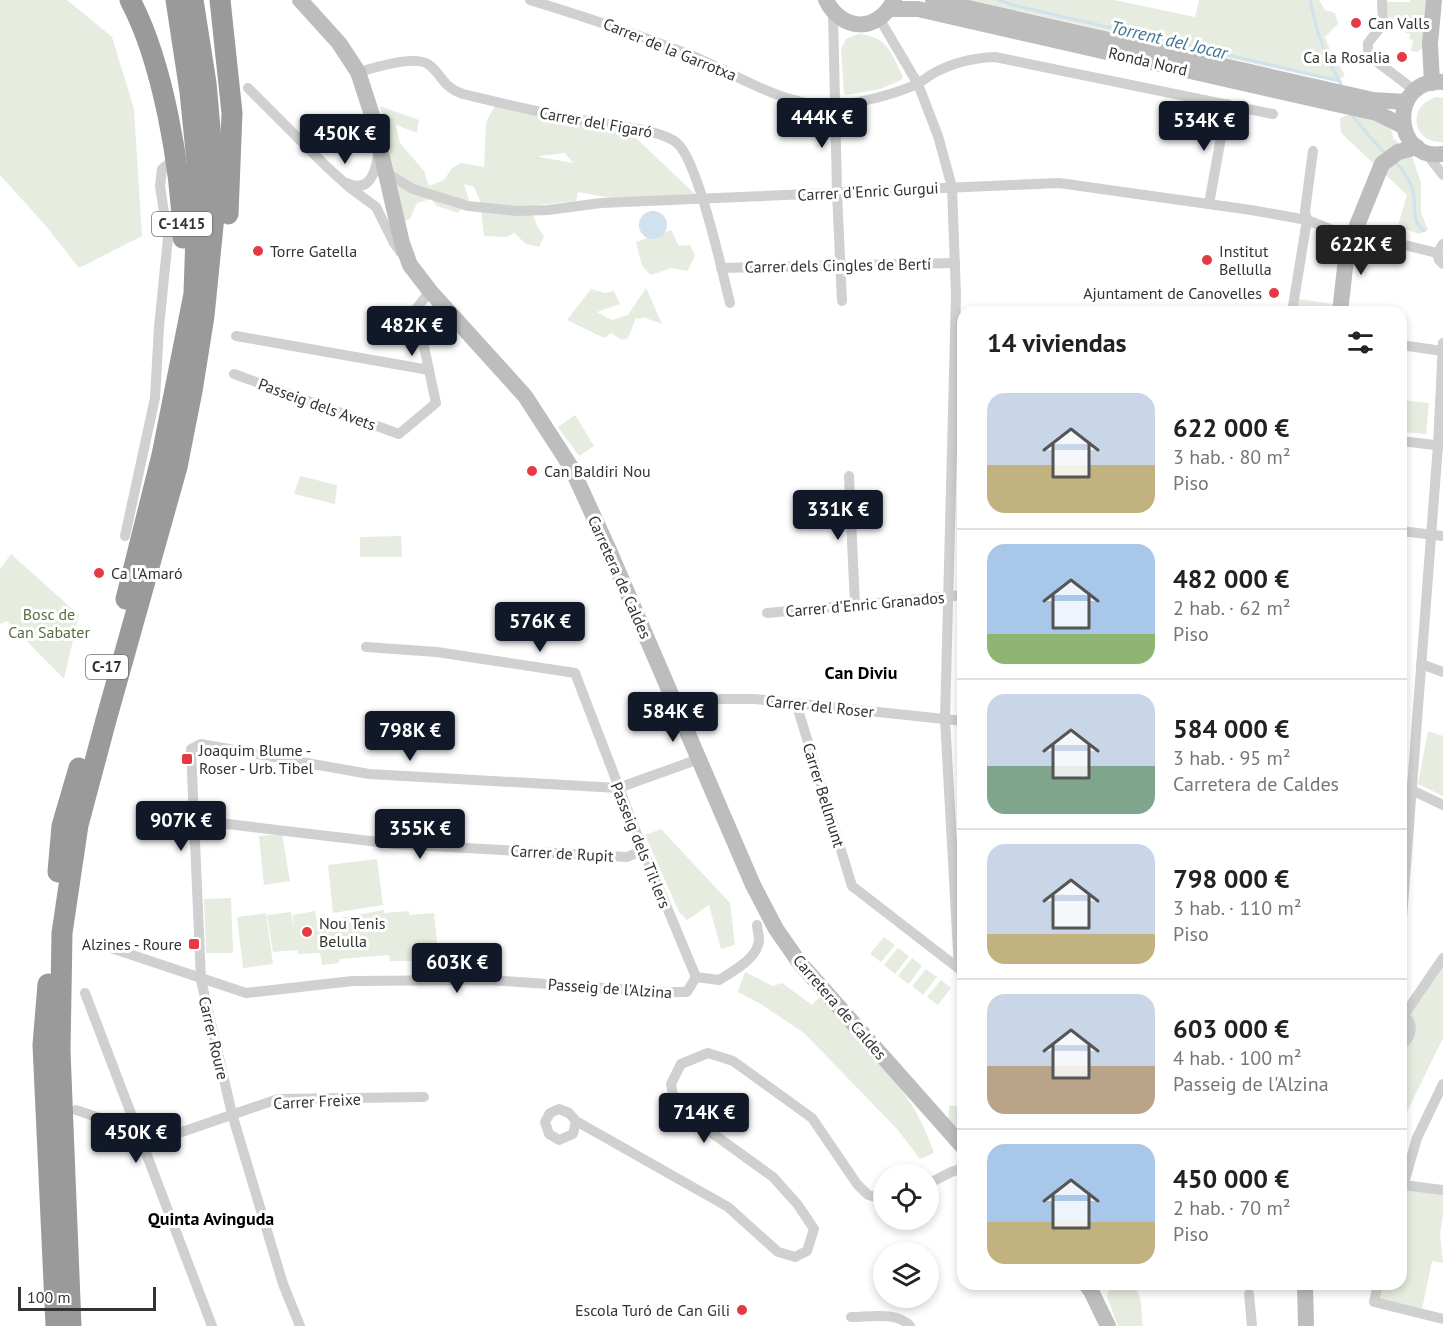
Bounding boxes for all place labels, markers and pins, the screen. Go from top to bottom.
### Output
place label: Can Valls [1368,13,1430,33]
marker: Can Valls [1349,16,1363,30]
place label: Ca la Rosalia [1303,47,1390,67]
marker: Ca la Rosalia [1395,50,1409,64]
pin: 444K € [773,98,871,149]
pin: 534K € [1155,101,1253,152]
pin: 450K € [296,114,394,165]
pin: 622K € [1312,225,1410,276]
place label: Torre Gatella [270,241,357,261]
place label: Institut Bellulla [1219,241,1272,279]
marker: Torre Gatella [251,244,265,258]
marker: Institut Bellulla [1200,253,1214,267]
place label: Ajuntament de Canovelles [1083,283,1262,303]
marker: Ajuntament de Canovelles [1267,286,1281,300]
pin: 482K € [363,306,461,357]
place label: Can Baldiri Nou [544,461,651,481]
marker: Can Baldiri Nou [525,464,539,478]
pin: 331K € [789,490,887,541]
place label: Ca l'Amaró [111,563,183,583]
marker: Ca l'Amaró [92,566,106,580]
pin: 576K € [491,602,589,653]
pin: 584K € [624,692,722,743]
pin: 798K € [361,711,459,762]
place label: Joaquim Blume - Roser - Urb. Tibel [198,740,314,778]
marker: Joaquim Blume - Roser - Urb. Tibel [180,752,194,766]
pin: 907K € [132,801,230,852]
pin: 355K € [371,809,469,860]
place label: Nou Tenis Belulla [319,913,386,951]
marker: Nou Tenis Belulla [300,925,314,939]
place label: Alzines - Roure [82,934,182,954]
marker: Alzines - Roure [187,937,201,951]
pin: 603K € [408,943,506,994]
pin: 714K € [655,1093,753,1144]
pin: 450K € [87,1113,185,1164]
place label: Escola Turó de Can Gili [575,1300,730,1320]
marker: Escola Turó de Can Gili [735,1303,749,1317]

